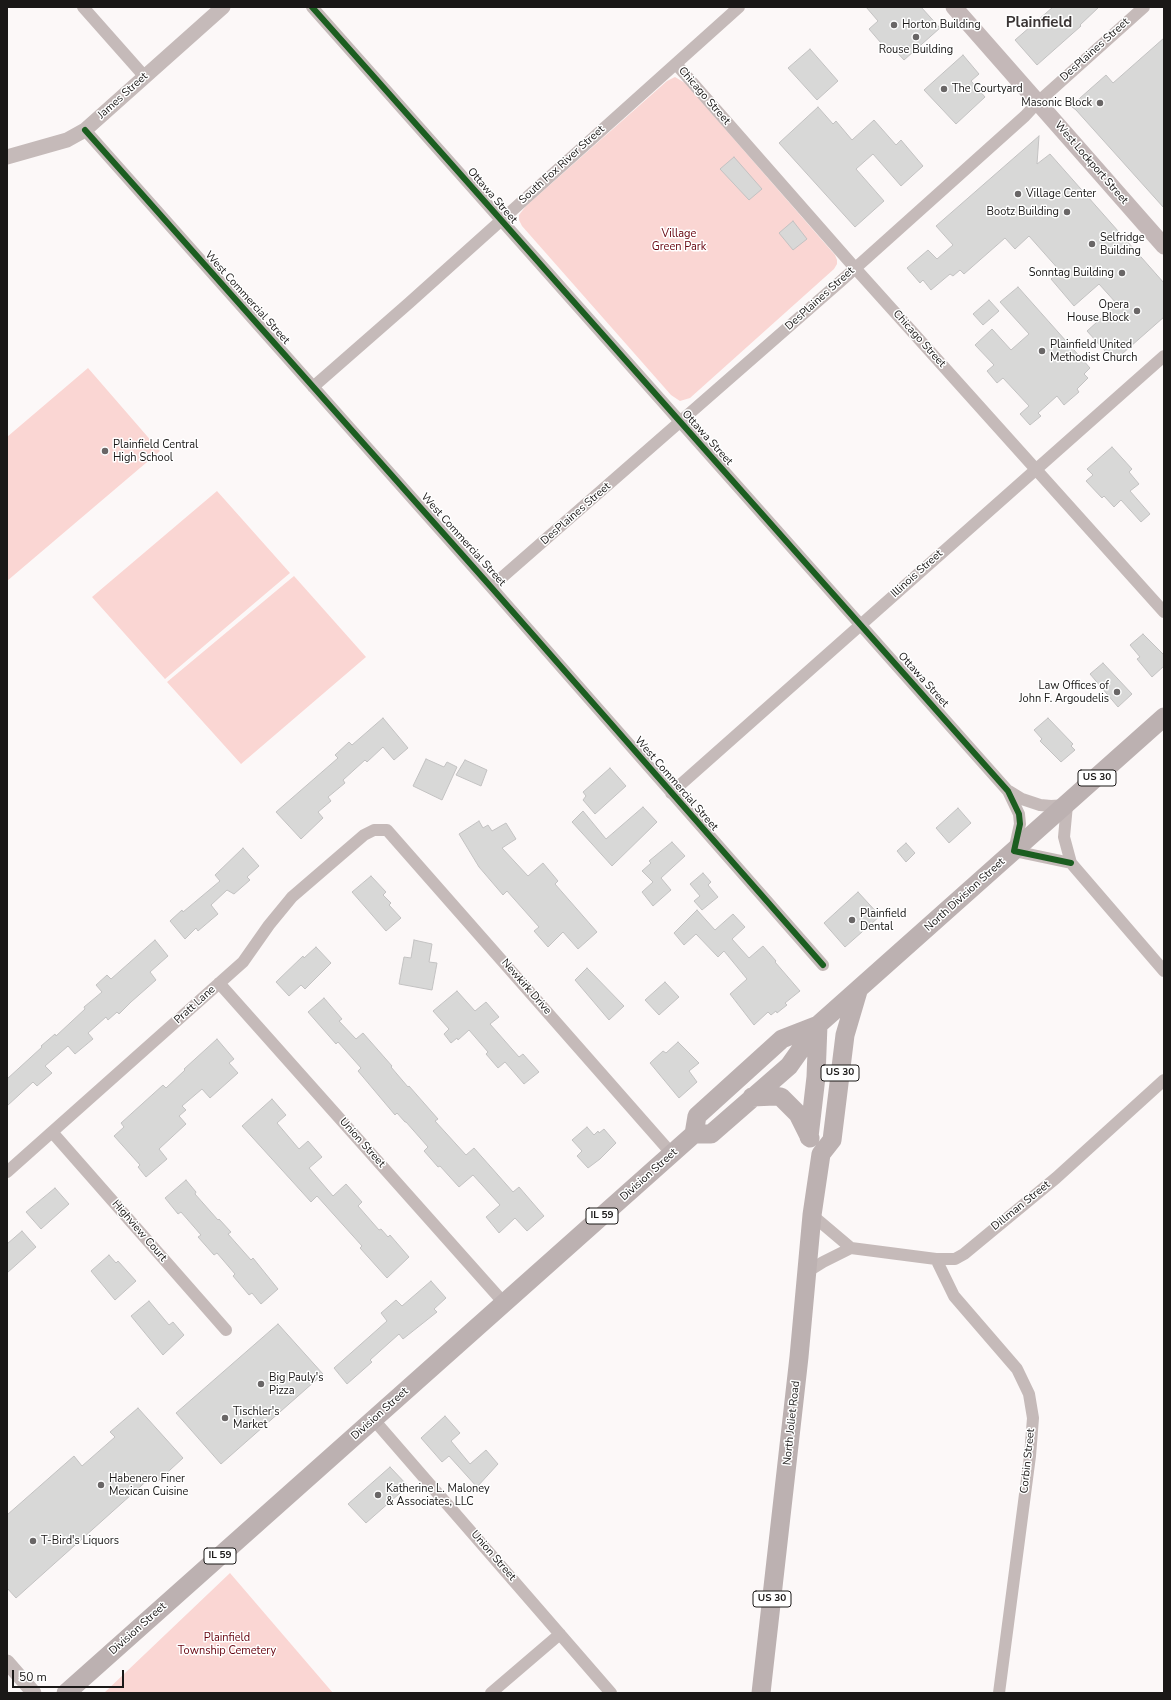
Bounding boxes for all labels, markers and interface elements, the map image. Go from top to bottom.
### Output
district label: Plainfield [1006,14,1072,32]
street label: DesPlaines Street [1058,16,1132,84]
place label: Horton Building [902,18,981,32]
marker: Horton Building [889,20,899,30]
marker: Rouse Building [911,32,921,42]
place label: Rouse Building [879,43,953,57]
street label: Chicago Street [675,64,733,128]
street label: James Street [95,70,151,122]
place label: The Courtyard [952,82,1023,96]
marker: The Courtyard [939,84,949,94]
place label: Masonic Block [1021,96,1092,110]
marker: Masonic Block [1095,98,1105,108]
street label: West Lockport Street [1051,119,1131,207]
street label: South Fox River Street [517,123,607,207]
street label: Ottawa Street [464,165,520,227]
place label: Village Center [1026,187,1096,201]
marker: Village Center [1013,189,1023,199]
place label: Bootz Building [987,205,1059,219]
marker: Bootz Building [1062,207,1072,217]
park label: Village Green Park [652,227,706,253]
place label: Selfridge Building [1100,231,1145,257]
marker: Selfridge Building [1087,239,1097,249]
street label: West Commercial Street [202,249,292,347]
street label: DesPlaines Street [783,265,857,333]
place label: Sonntag Building [1029,266,1114,280]
marker: Sonntag Building [1117,268,1127,278]
place label: Opera House Block [1067,298,1129,324]
marker: Opera House Block [1132,306,1142,316]
street label: Chicago Street [890,308,948,370]
place label: Plainfield United Methodist Church [1050,338,1137,364]
marker: Plainfield United Methodist Church [1037,346,1047,356]
street label: Ottawa Street [679,408,735,468]
place label: Plainfield Central High School [113,438,198,464]
marker: Plainfield Central High School [100,446,110,456]
street label: DesPlaines Street [538,480,614,548]
street label: West Commercial Street [418,491,508,589]
street label: Illinois Street [888,547,946,601]
street label: Ottawa Street [895,650,951,710]
place label: Law Offices of John F. Argoudelis [1019,679,1109,705]
marker: Law Offices of John F. Argoudelis [1112,687,1122,697]
street label: West Commercial Street [631,734,721,834]
road number: US 30 [1078,770,1116,786]
street label: North Division Street [922,856,1008,934]
place label: Plainfield Dental [860,907,906,933]
marker: Plainfield Dental [847,915,857,925]
street label: Newkirk Drive [498,956,554,1018]
street label: Pratt Lane [172,983,218,1027]
road number: US 30 [821,1065,859,1081]
street label: Union Street [336,1116,388,1170]
street label: Division Street [618,1146,680,1204]
street label: Dillman Street [989,1178,1053,1234]
street label: Highview Court [109,1198,169,1264]
road number: IL 59 [586,1208,618,1224]
place label: Big Pauly's Pizza [269,1371,323,1397]
marker: Big Pauly's Pizza [256,1379,266,1389]
street label: North Joliet Road [781,1380,803,1466]
street label: Division Street [349,1385,411,1443]
place label: Tischler's Market [233,1405,280,1431]
marker: Tischler's Market [220,1413,230,1423]
street label: Corbin Street [1018,1428,1038,1494]
place label: Habenero Finer Mexican Cuisine [109,1472,188,1498]
marker: Habenero Finer Mexican Cuisine [96,1480,106,1490]
place label: Katherine L. Maloney & Associates, LLC [386,1482,490,1508]
marker: Katherine L. Maloney & Associates, LLC [373,1490,383,1500]
street label: Union Street [468,1528,518,1584]
place label: T-Bird's Liquors [41,1534,119,1548]
marker: T-Bird's Liquors [28,1536,38,1546]
road number: IL 59 [204,1548,236,1564]
road number: US 30 [753,1591,791,1607]
street label: Division Street [107,1600,169,1658]
park label: Plainfield Township Cemetery [178,1631,276,1657]
scale bar [14,1662,126,1688]
text: 50 m [19,1669,47,1685]

